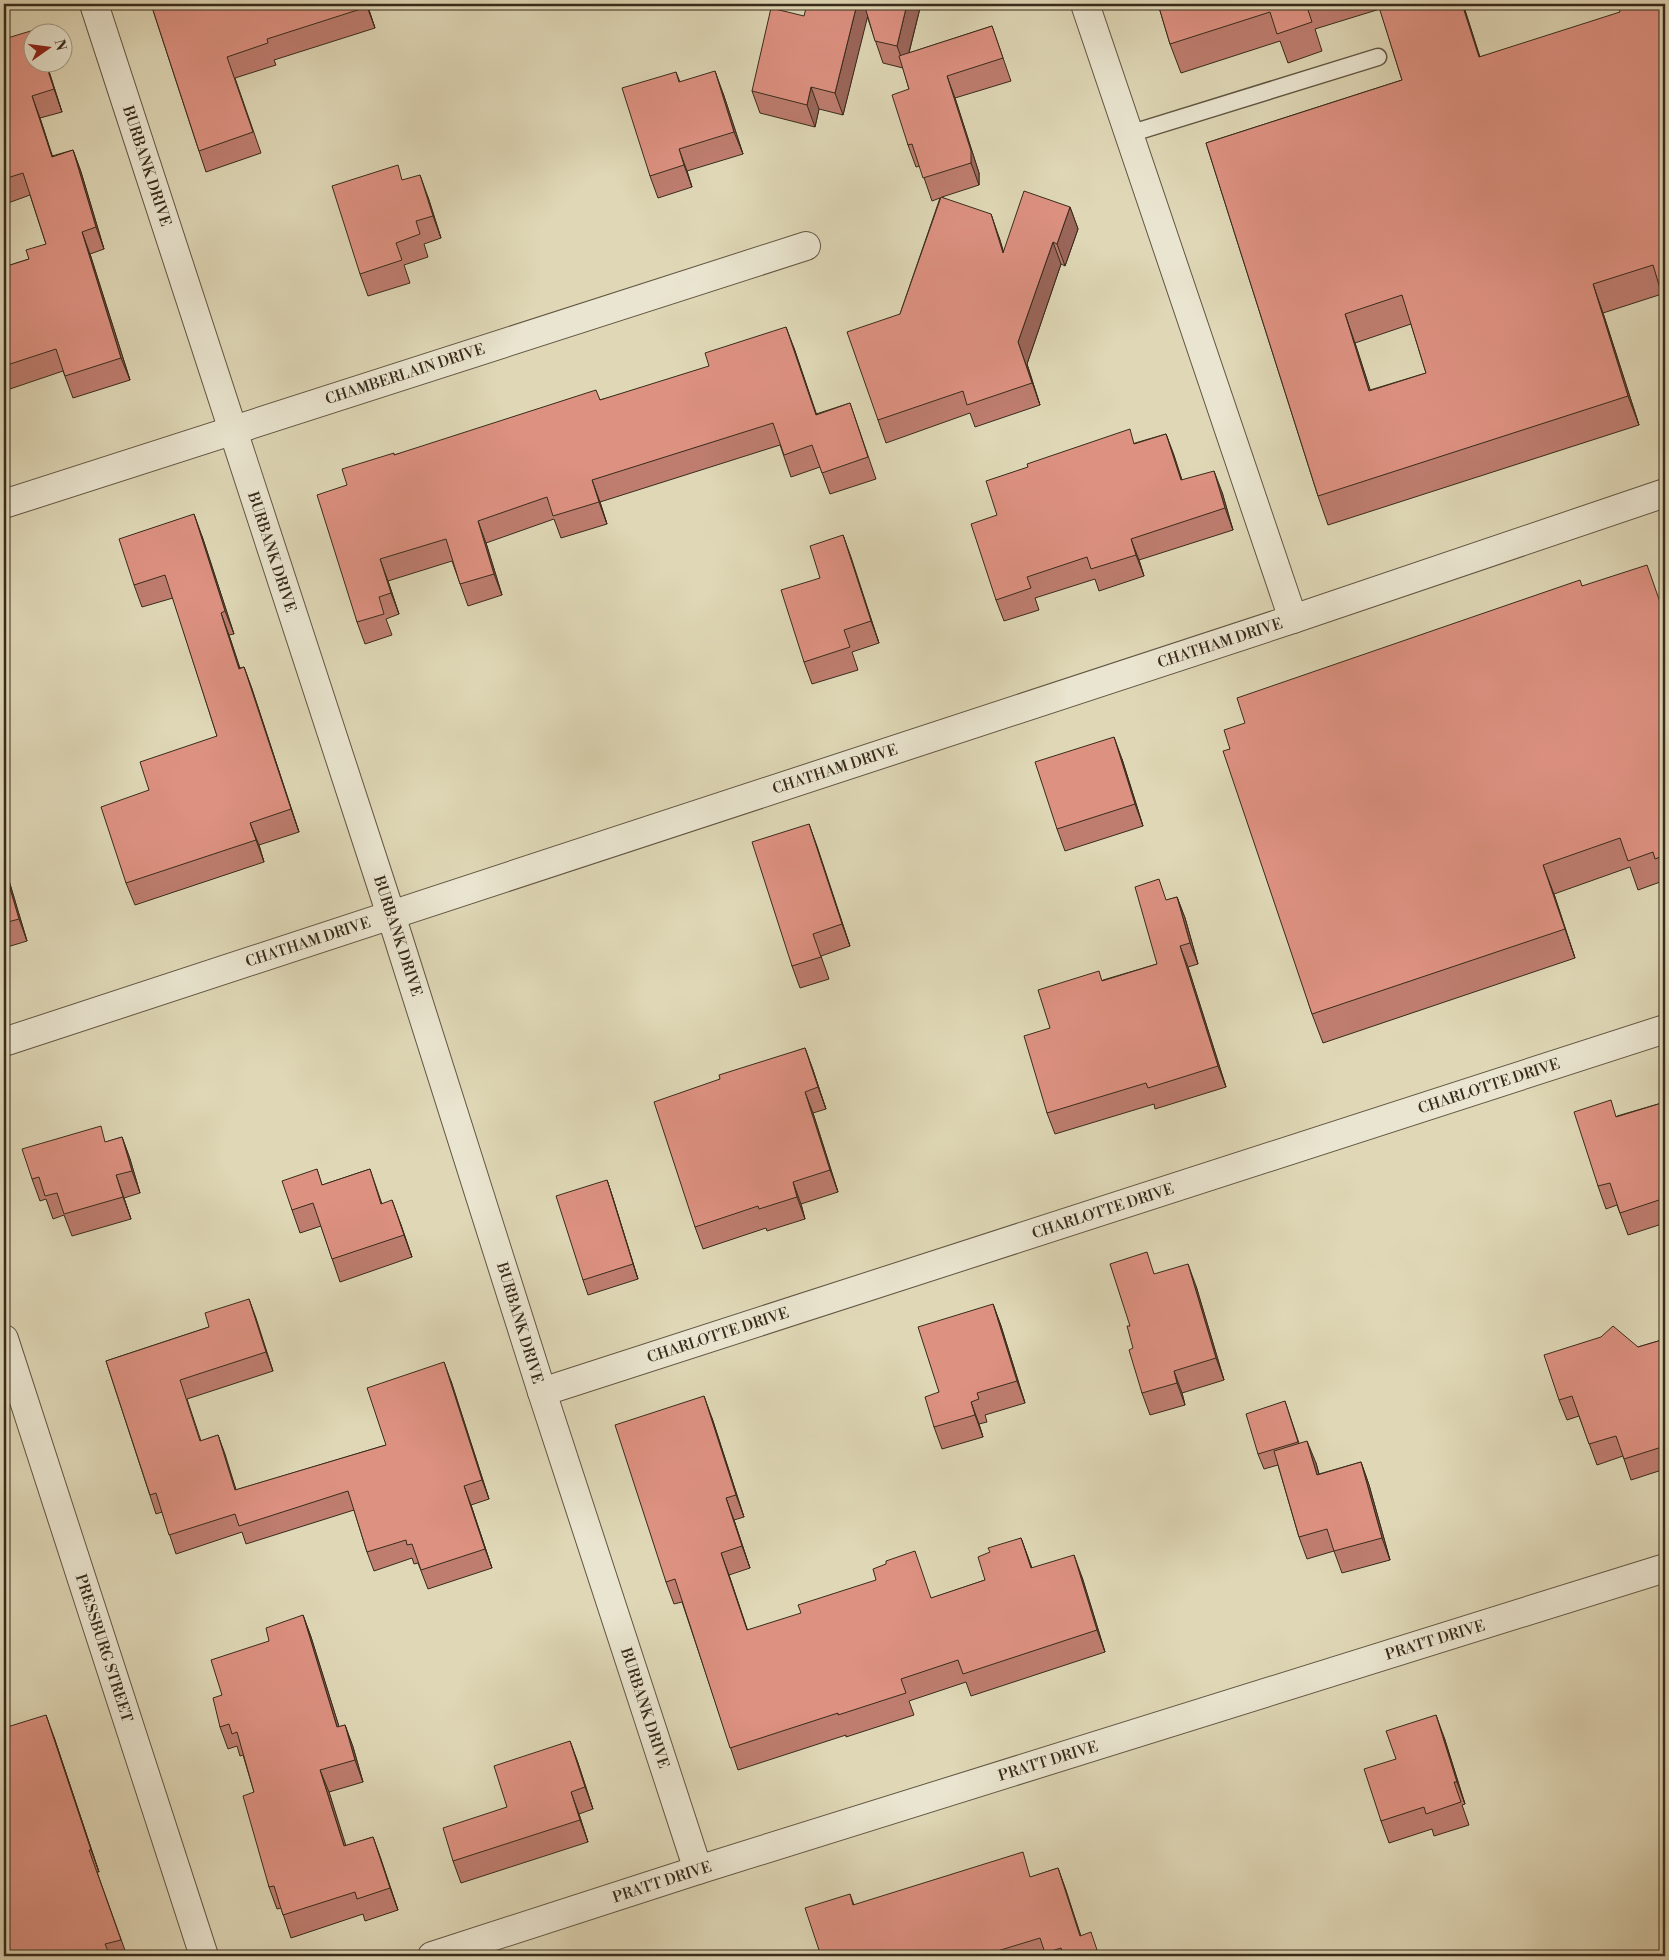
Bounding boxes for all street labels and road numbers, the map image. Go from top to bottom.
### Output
street label: BURBANK DRIVE [118,102,175,229]
street label: CHAMBERLAIN DRIVE [323,340,487,409]
street label: BURBANK DRIVE [243,488,300,615]
street label: CHATHAM DRIVE [1155,614,1285,673]
street label: CHATHAM DRIVE [770,740,900,799]
street label: BURBANK DRIVE [369,872,426,999]
street label: CHATHAM DRIVE [243,913,373,972]
street label: CHARLOTTE DRIVE [1416,1055,1563,1118]
street label: CHARLOTTE DRIVE [1030,1180,1177,1243]
street label: BURBANK DRIVE [492,1259,547,1386]
street label: CHARLOTTE DRIVE [645,1304,792,1367]
street label: PRESSBURG STREET [71,1572,137,1725]
street label: PRATT DRIVE [1383,1616,1487,1665]
street label: BURBANK DRIVE [616,1644,673,1771]
street label: PRATT DRIVE [996,1737,1100,1786]
street label: PRATT DRIVE [610,1857,714,1907]

